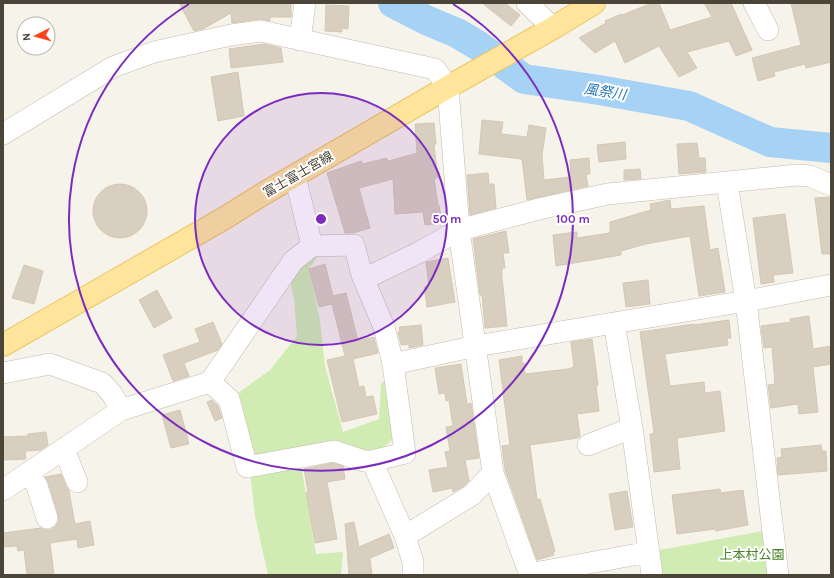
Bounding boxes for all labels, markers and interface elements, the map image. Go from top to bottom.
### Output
north arrow [16,16,56,56]
text: N [20,32,33,42]
water label: 風祭川 [583,80,629,104]
street label: 富士富士宮線 [260,148,336,200]
centre of rings [314,212,328,226]
text: 50 m [433,212,462,226]
text: 100 m [556,212,590,226]
park label: 上本村公園 [719,547,785,562]

